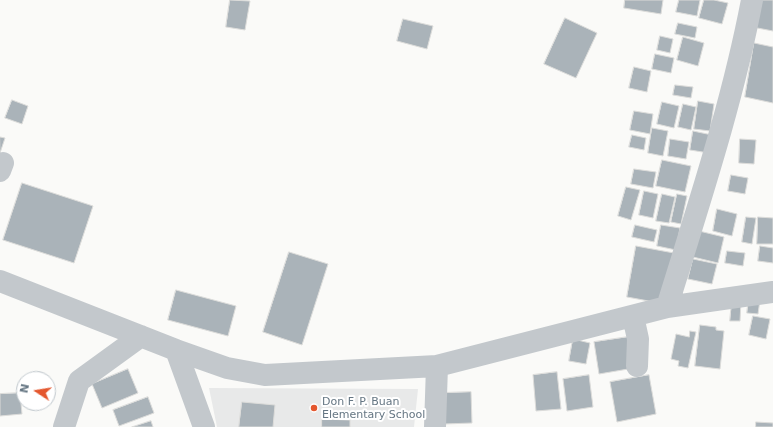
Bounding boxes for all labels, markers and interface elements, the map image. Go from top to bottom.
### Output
north arrow [16,371,56,411]
text: N [17,383,32,394]
place label: Don F. P. Buan Elementary School [322,395,425,421]
marker: Don F. P. Buan Elementary School [309,403,319,413]

